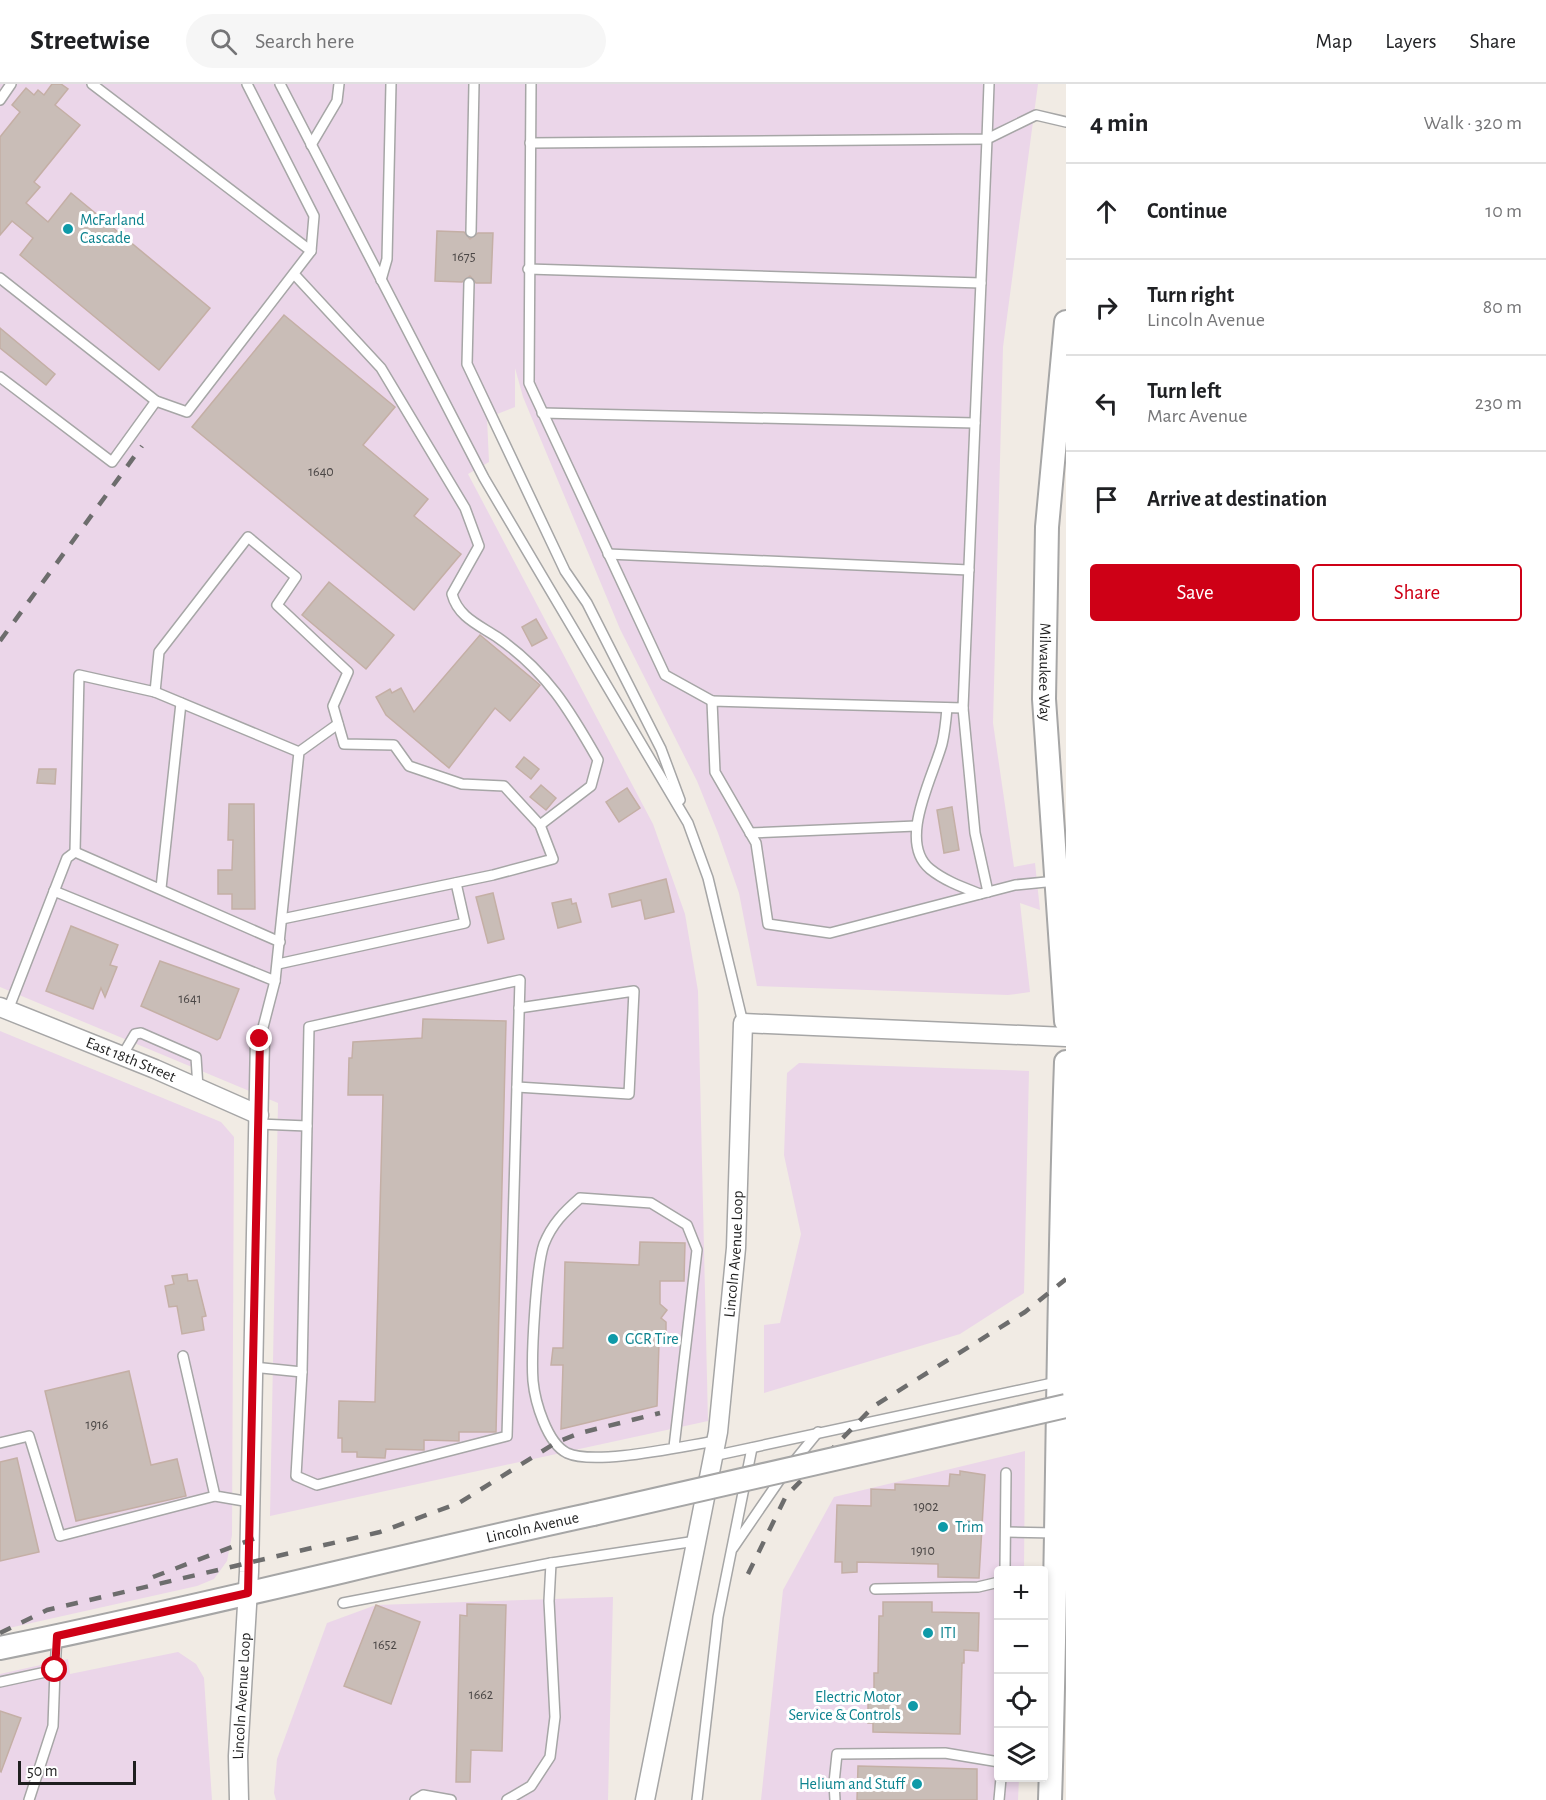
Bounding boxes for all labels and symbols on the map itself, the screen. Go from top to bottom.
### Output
place label: McFarland Cascade [80,212,145,246]
marker: McFarland Cascade [61,222,75,236]
house number: 1675 [452,250,476,264]
house number: 1640 [308,465,334,479]
street label: Milwaukee Way [1036,623,1054,722]
house number: 1641 [179,992,201,1006]
route end [246,1025,272,1051]
street label: East 18th Street [84,1034,178,1085]
street label: Lincoln Avenue Loop [721,1190,746,1318]
place label: GCR Tire [625,1331,679,1347]
marker: GCR Tire [606,1332,620,1346]
house number: 1916 [86,1418,108,1432]
house number: 1902 [913,1500,939,1514]
street label: Lincoln Avenue [485,1509,580,1546]
place label: Trim [955,1519,984,1535]
marker: Trim [936,1520,950,1534]
house number: 1910 [911,1544,935,1558]
place label: ITI [940,1625,956,1641]
marker: ITI [921,1626,935,1640]
street label: Lincoln Avenue Loop [230,1632,253,1760]
house number: 1652 [373,1638,397,1652]
route start [41,1656,67,1682]
house number: 1662 [469,1688,493,1702]
place label: Electric Motor Service & Controls [789,1689,902,1723]
marker: Electric Motor Service & Controls [906,1699,920,1713]
scale bar [18,1758,136,1786]
place label: Helium and Stuff [799,1776,906,1792]
marker: Helium and Stuff [910,1777,924,1791]

